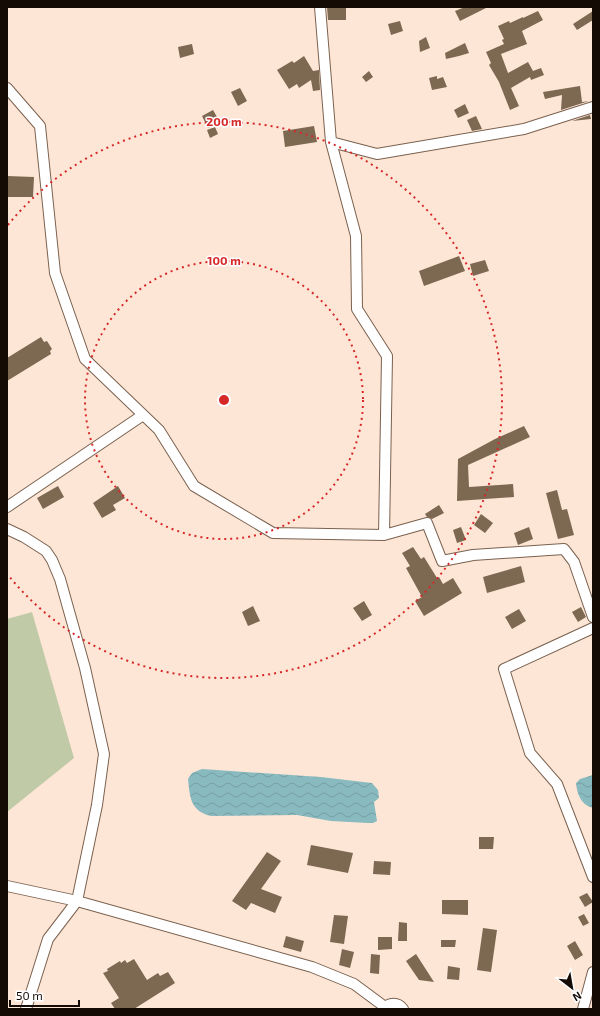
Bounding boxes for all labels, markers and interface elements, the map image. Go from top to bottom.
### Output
text: 200 m [206,114,242,128]
text: 100 m [207,253,241,267]
centre of rings [217,393,231,407]
north arrow [552,968,592,1008]
scale bar [10,982,79,1008]
text: 50 m [16,988,43,1002]
text: N [571,989,584,1005]

